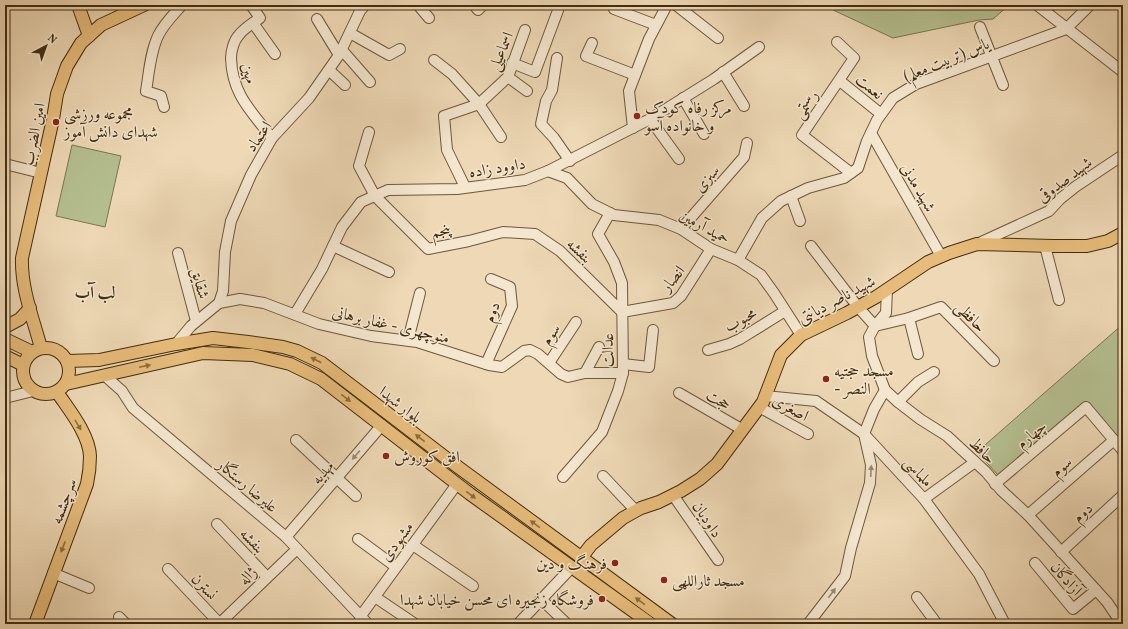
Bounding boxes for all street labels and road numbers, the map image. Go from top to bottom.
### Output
street label: اسماعیلی [484,29,520,75]
street label: یاس (تربیت معلم) [900,33,995,92]
street label: مهین [235,61,261,86]
street label: نعمت [850,69,887,106]
street label: رستمی [789,86,825,124]
street label: امین الضرب [18,101,52,167]
street label: اعتماد [241,117,278,157]
street label: شهید صدوقی [1033,153,1097,209]
street label: داوود زاده [468,154,527,184]
street label: شهید مدنی [894,160,940,216]
street label: سبزی [689,161,726,198]
street label: حمید آرمین [675,205,733,251]
street label: پنجم [430,220,454,247]
street label: بنفشه [561,234,596,269]
street label: انصار [655,261,691,299]
street label: شقایق [184,265,214,302]
street label: شهید ناصر دیانتی [794,271,880,330]
street label: حافظی [949,297,990,338]
street label: دوم [479,299,509,327]
street label: منوچهری - غفار برهانی [330,302,451,350]
street label: محبوب [721,303,761,339]
street label: سوم [537,320,569,351]
street label: عدالت [598,333,620,367]
street label: بلوار شهدا [374,382,426,429]
street label: حجت [701,385,735,417]
street label: اصغری [768,390,812,427]
street label: چهارم [1012,416,1054,456]
street label: حافظ [963,433,1000,470]
street label: علیرضا رستگار [210,452,283,519]
street label: ملماسی [898,452,937,493]
street label: سوم [1047,452,1079,484]
street label: مهدیه [307,457,340,490]
street label: سرچشمه [46,476,83,528]
street label: داودیان [686,497,727,543]
street label: دوم [1068,498,1100,530]
street label: مشهودی [376,518,420,567]
street label: بنفشه [234,524,269,559]
street label: آزادگان [1044,557,1088,602]
street label: ژاله [234,562,263,591]
street label: نسترن [185,569,222,606]

